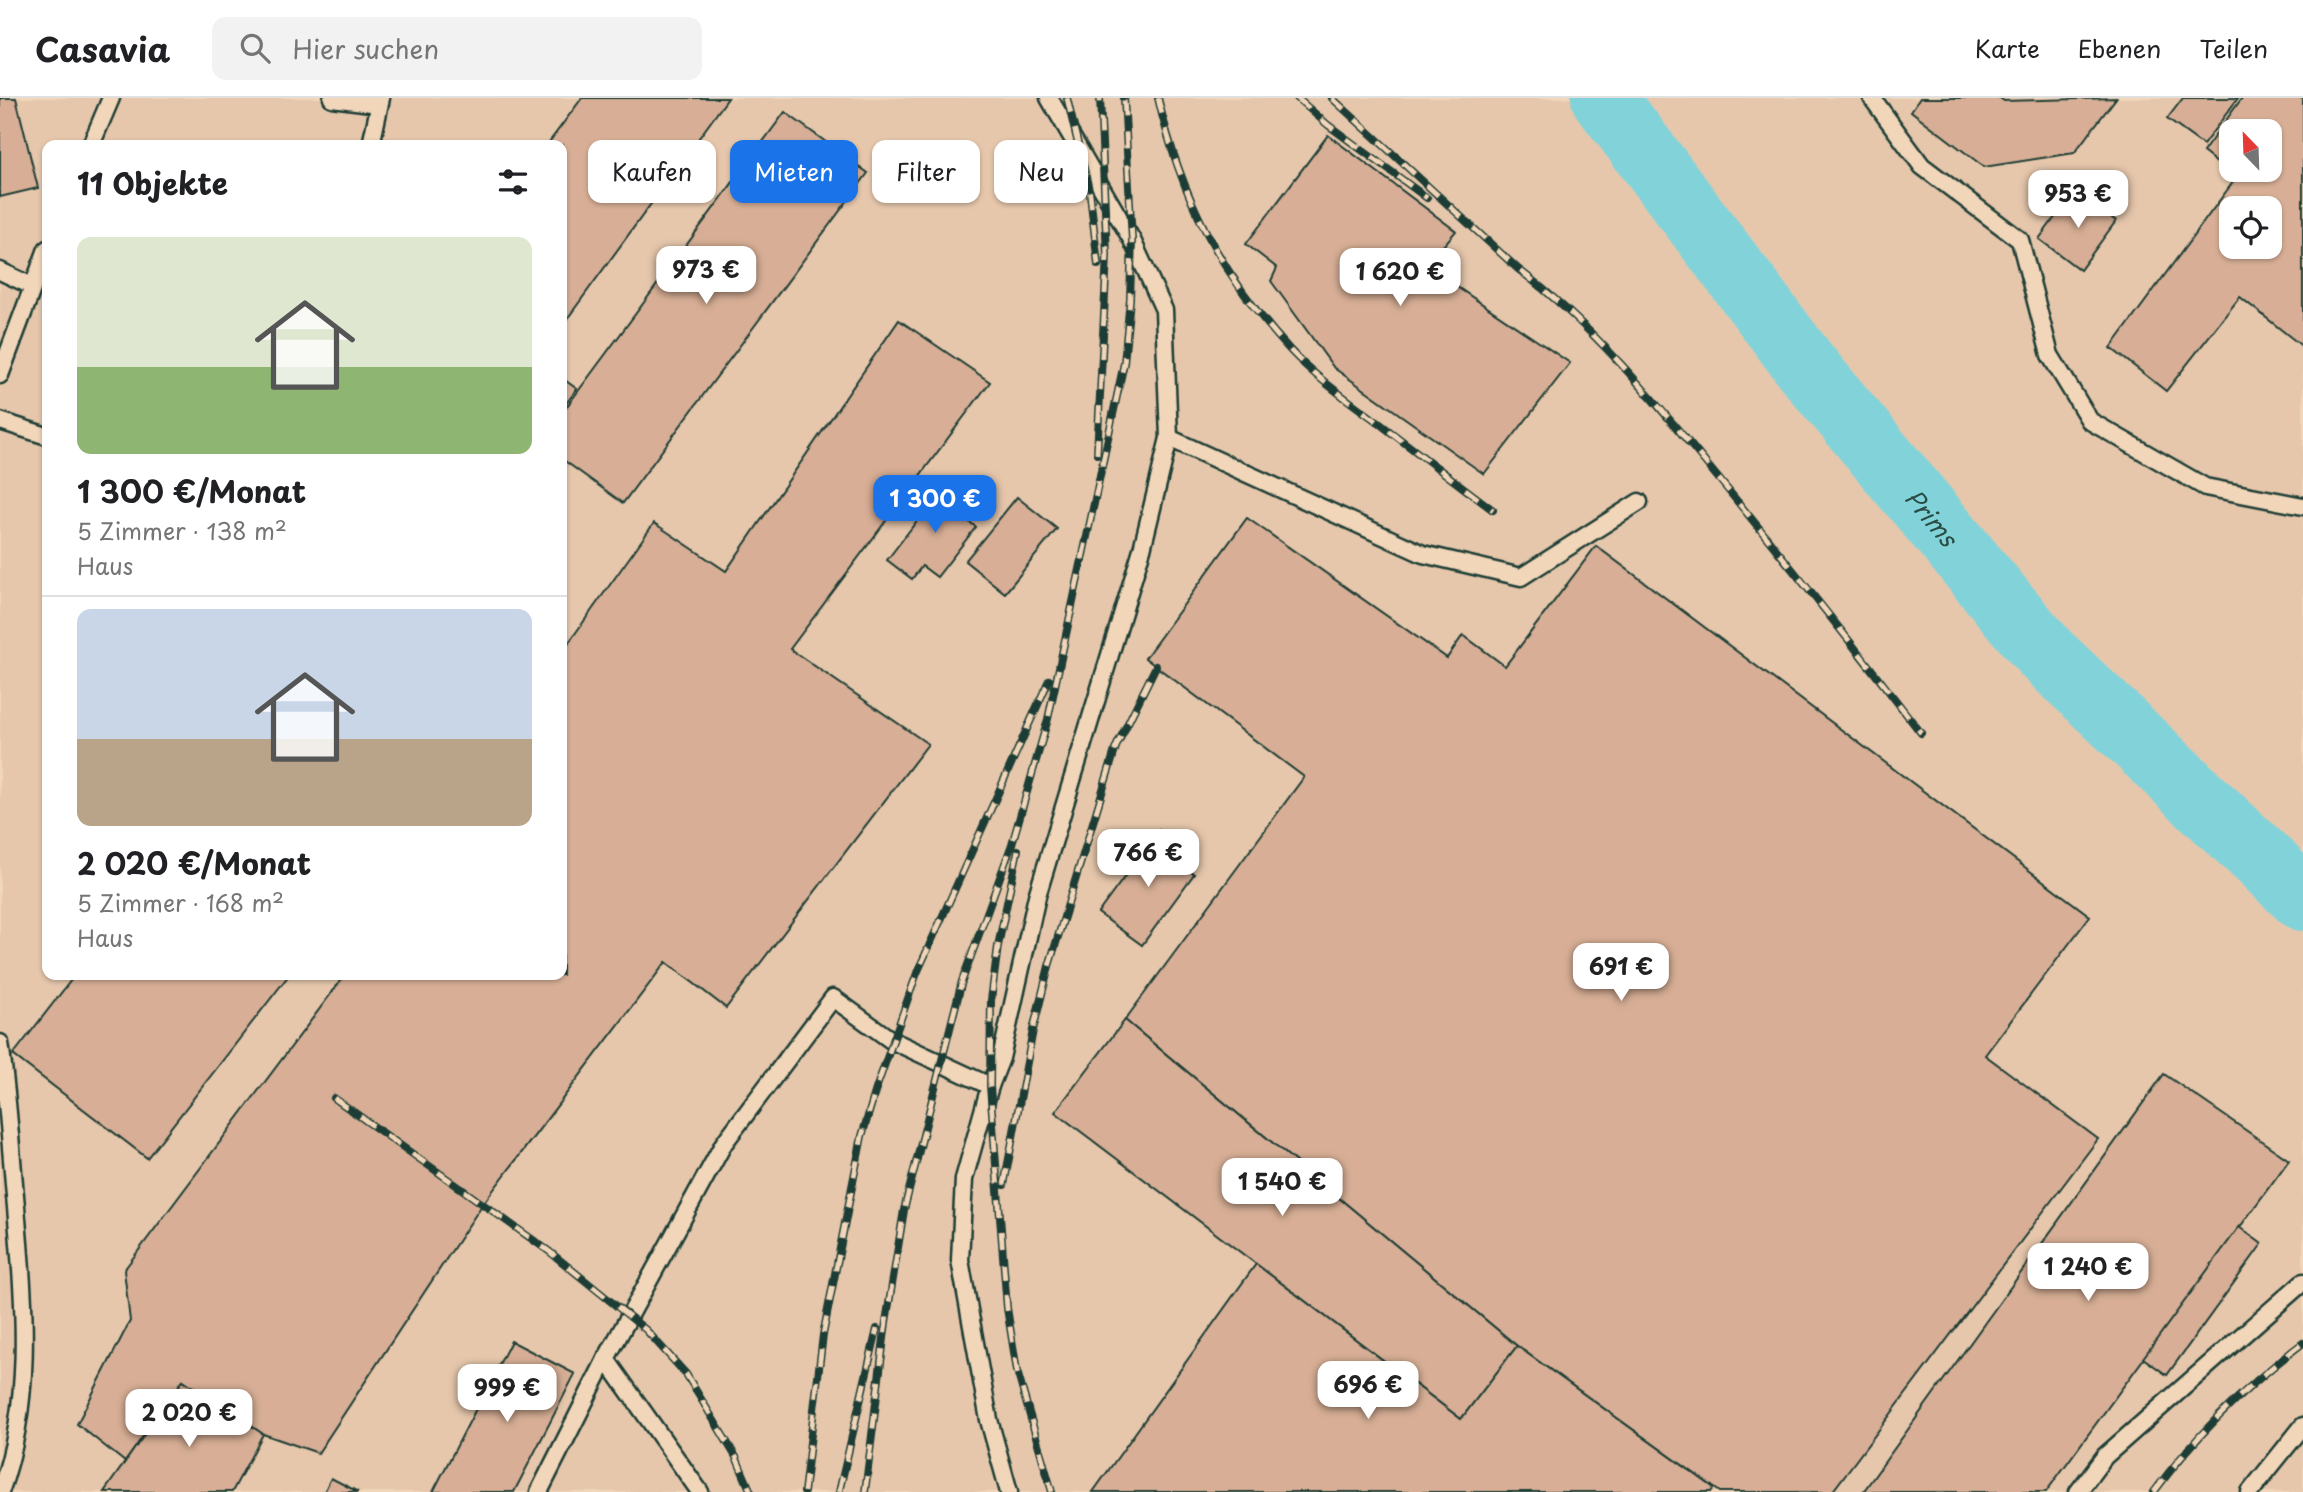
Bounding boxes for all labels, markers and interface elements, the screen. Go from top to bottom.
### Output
search box [212,17,702,80]
text: Casavia [35,23,170,73]
icon: search [236,29,274,67]
text: Hier suchen [292,29,439,68]
text: Karte [1975,30,2040,66]
text: Ebenen [2078,30,2161,66]
text: Teilen [2199,30,2268,66]
north arrow [2219,119,2282,182]
map controls [2219,119,2282,259]
chip: Kaufen [588,140,716,203]
chip: Mieten [730,140,858,203]
chip: Filter [872,140,980,203]
chip: Neu [994,140,1088,203]
text: 11 Objekte [77,160,228,205]
icon: filters [494,163,532,201]
pin: 953 € [2029,170,2127,230]
text: 953 € [2044,175,2112,210]
button: locate [2219,196,2282,259]
pin: 973 € [657,246,755,306]
pin: 1 620 € [1335,248,1465,308]
text: 973 € [672,251,740,286]
text: 1 620 € [1356,253,1444,288]
icon: home [242,282,368,408]
text: 1 300 €/Monat [77,468,306,513]
pin: 1 300 € [870,476,1000,535]
text: 1 300 € [889,480,981,515]
water label: Prims [1897,480,1968,556]
text: 5 Zimmer · 138 m² [77,513,287,548]
text: Haus [77,548,133,583]
icon: home [242,654,368,780]
pin: 766 € [1099,830,1197,889]
text: 766 € [1113,834,1183,869]
text: 2 020 €/Monat [77,840,311,885]
text: 5 Zimmer · 168 m² [77,885,284,920]
text: Haus [77,920,133,955]
pin: 691 € [1572,944,1670,1003]
text: 691 € [1589,948,1653,983]
pin: 1 540 € [1217,1158,1347,1218]
text: 1 540 € [1238,1163,1326,1198]
pin: 1 240 € [2023,1244,2153,1303]
text: 1 240 € [2044,1248,2132,1283]
pin: 696 € [1319,1362,1417,1421]
pin: 999 € [458,1364,556,1424]
text: 696 € [1334,1366,1402,1401]
text: 999 € [474,1369,540,1404]
pin: 2 020 € [124,1390,254,1449]
text: 2 020 € [141,1394,237,1429]

